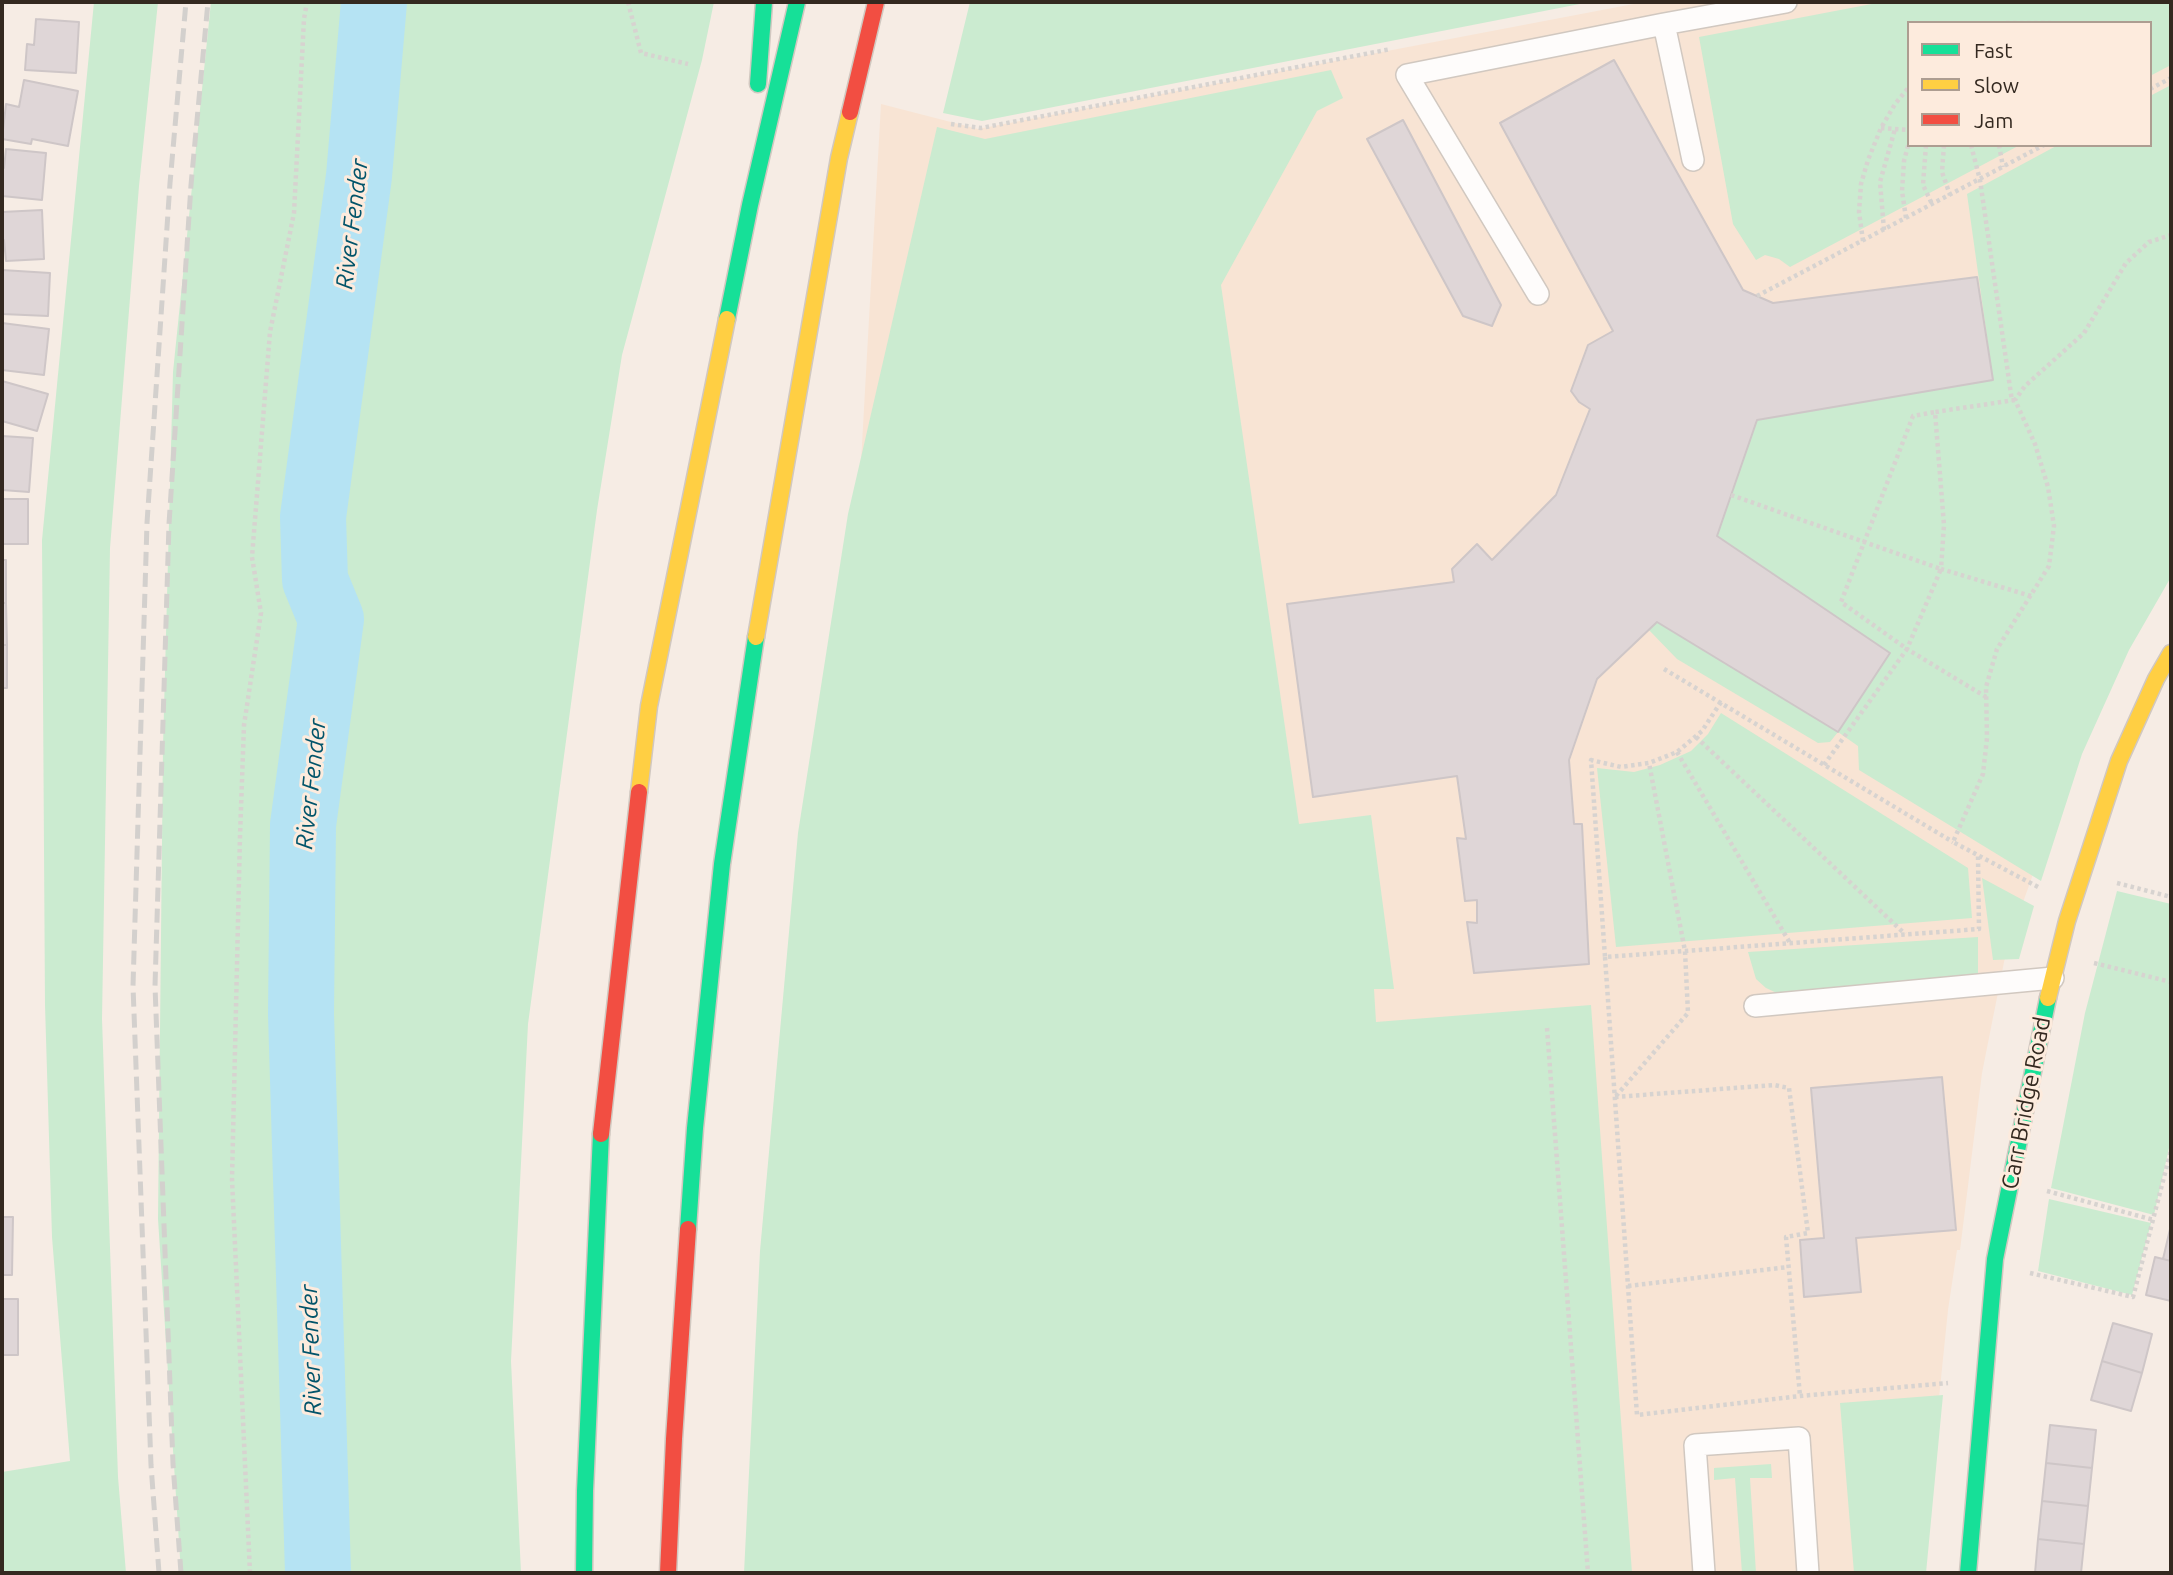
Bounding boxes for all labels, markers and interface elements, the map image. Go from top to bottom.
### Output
legend [1907,21,2152,147]
text: Fast [1974,38,2012,62]
text: Slow [1974,73,2019,97]
text: Jam [1974,108,2013,132]
water label: River Fender [330,157,374,291]
water label: River Fender [290,717,332,851]
street label: Carr Bridge Road [1996,1014,2056,1192]
water label: River Fender [294,1284,328,1416]

